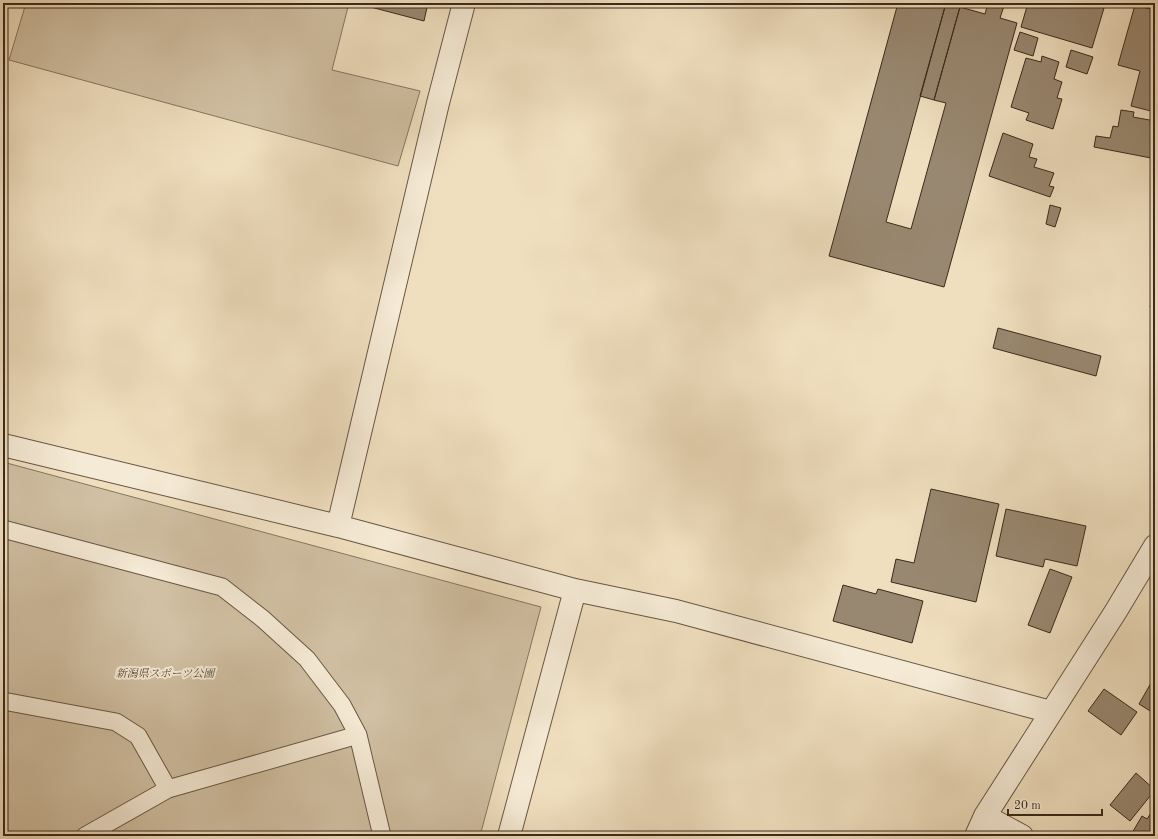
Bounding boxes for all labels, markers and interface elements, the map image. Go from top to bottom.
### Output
park label: 新潟県スポーツ公園 [116,667,216,680]
scale bar [1008,791,1102,817]
text: 20 m [1014,800,1041,812]

